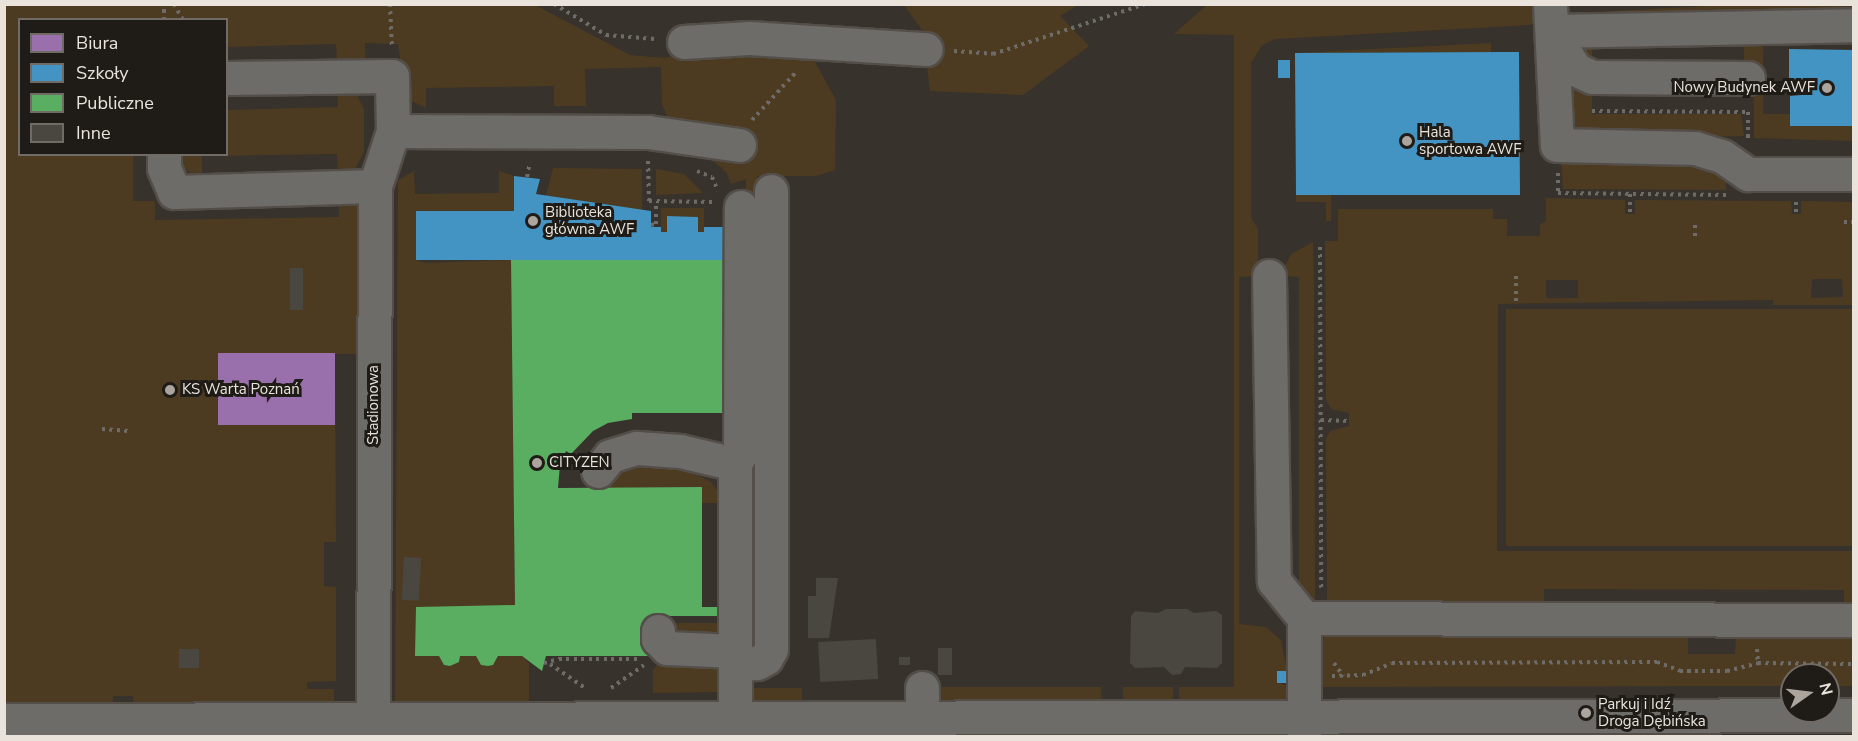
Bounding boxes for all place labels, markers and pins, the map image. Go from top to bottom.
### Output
place label: Nowy Budynek AWF [1673,79,1815,97]
marker: Nowy Budynek AWF [1820,81,1834,95]
place label: Hala sportowa AWF [1419,123,1522,158]
marker: Hala sportowa AWF [1400,134,1414,148]
place label: Biblioteka główna AWF [545,203,634,238]
marker: Biblioteka główna AWF [526,214,540,228]
place label: KS Warta Poznań [182,381,300,399]
marker: KS Warta Poznań [163,383,177,397]
place label: CITYZEN [549,454,610,472]
marker: CITYZEN [530,456,544,470]
place label: Parkuj i Idź Droga Dębińska [1598,695,1706,730]
marker: Parkuj i Idź Droga Dębińska [1579,706,1593,720]

